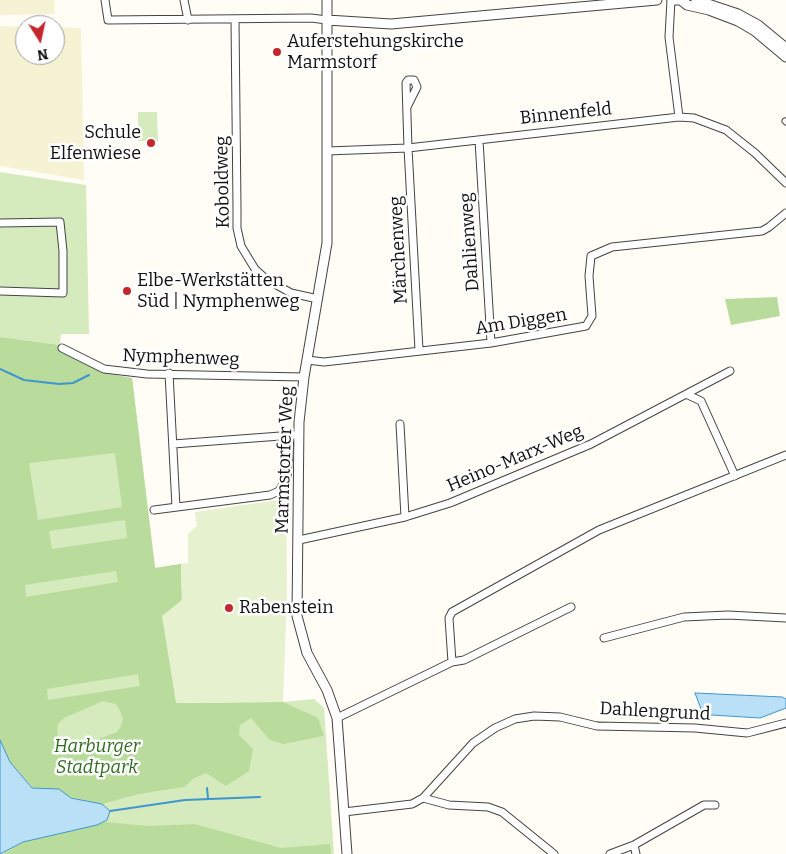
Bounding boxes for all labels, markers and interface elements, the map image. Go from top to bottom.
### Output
north arrow [15,15,65,65]
place label: Auferstehungskirche Marmstorf [287,31,464,74]
text: N [36,45,49,64]
marker: Auferstehungskirche Marmstorf [271,46,283,58]
street label: Binnenfeld [519,98,613,130]
place label: Schule Elfenwiese [50,122,141,164]
street label: Koboldweg [211,136,235,228]
marker: Schule Elfenwiese [145,137,157,149]
street label: Dahlienweg [456,192,484,292]
street label: Märchenweg [385,196,413,304]
place label: Elbe-Werkstätten Süd | Nymphenweg [137,270,299,312]
marker: Elbe-Werkstätten Süd | Nymphenweg [121,285,133,297]
street label: Am Diggen [474,304,568,340]
street label: Nymphenweg [122,345,240,371]
street label: Marmstorfer Weg [272,386,298,534]
street label: Heino-Marx-Weg [444,421,586,497]
place label: Rabenstein [239,597,334,619]
marker: Rabenstein [223,602,235,614]
street label: Dahlengrund [599,698,711,726]
park label: Harburger Stadtpark [54,736,140,779]

